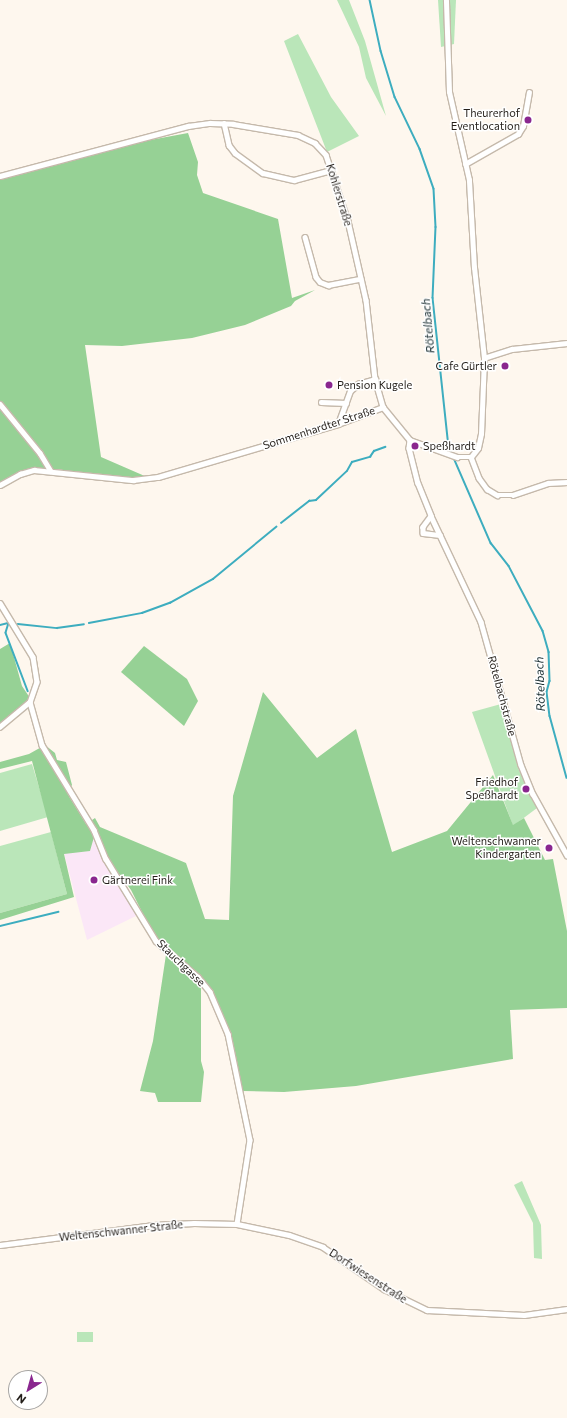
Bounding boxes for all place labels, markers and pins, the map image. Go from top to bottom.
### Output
place label: Theurerhof Eventlocation [451,107,520,133]
marker: Theurerhof Eventlocation [523,115,533,125]
place label: Cafe Gürtler [436,359,497,373]
marker: Cafe Gürtler [500,361,510,371]
place label: Pension Kugele [337,378,412,392]
marker: Pension Kugele [324,380,334,390]
place label: Speßhardt [423,439,475,453]
marker: Speßhardt [410,441,420,451]
place label: Friedhof Speßhardt [466,776,518,802]
marker: Friedhof Speßhardt [521,784,531,794]
place label: Weltenschwanner Kindergarten [452,835,541,861]
marker: Weltenschwanner Kindergarten [544,843,554,853]
place label: Gärtnerei Fink [102,873,173,887]
marker: Gärtnerei Fink [89,875,99,885]

